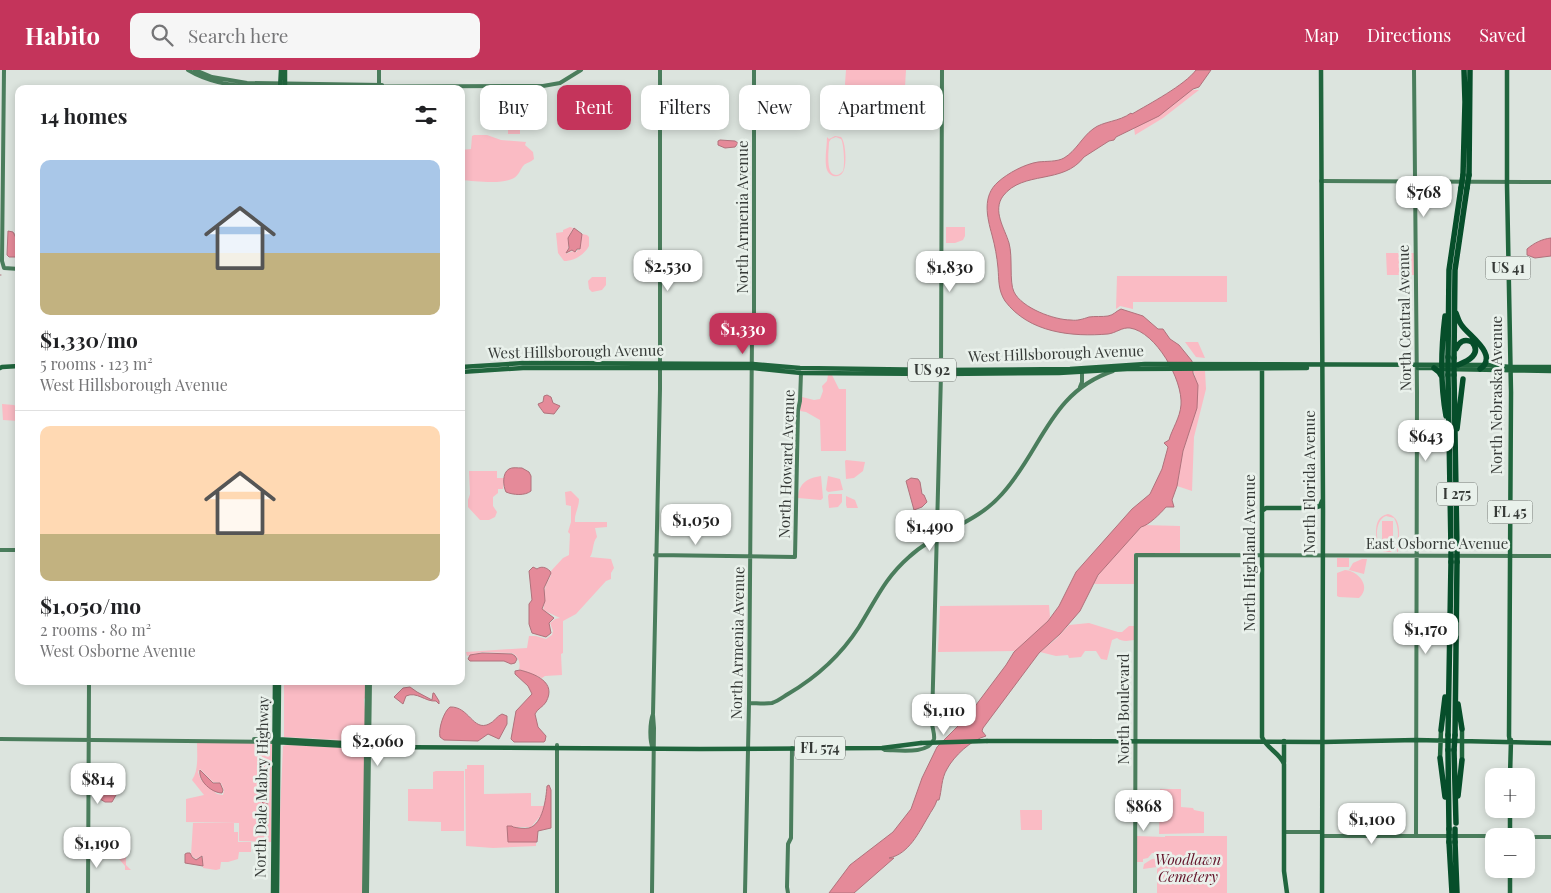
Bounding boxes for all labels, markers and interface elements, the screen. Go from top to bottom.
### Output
search box [130,13,480,58]
text: Habito [25,19,100,51]
icon: search [148,21,176,49]
text: Search here [188,22,289,48]
text: Map [1304,23,1339,47]
text: Directions [1367,23,1451,47]
text: Saved [1479,23,1526,47]
chip: Buy [480,85,547,130]
chip: Rent [557,85,631,130]
chip: Filters [641,85,729,130]
chip: New [739,85,810,130]
chip: Apartment [820,85,943,130]
text: 14 homes [40,101,127,129]
icon: filters [412,101,440,129]
street label: North Armenia Avenue [732,141,752,293]
pin: $768 [1394,176,1454,218]
text: $768 [1407,181,1441,202]
icon: home [195,193,285,283]
street label: North Central Avenue [1393,245,1415,391]
pin: $2,530 [627,250,709,292]
pin: $1,830 [909,250,991,293]
text: $2,530 [644,255,692,276]
text: $1,830 [927,256,973,277]
road number: US 41 [1486,257,1530,280]
pin: $1,330 [702,312,784,355]
street label: North Nebraska Avenue [1486,316,1506,474]
text: $1,330 [720,318,766,339]
text: $1,330/mo [40,325,138,353]
street label: West Hillsborough Avenue [487,339,664,363]
street label: West Hillsborough Avenue [967,340,1144,366]
text: 5 rooms · 123 m² [40,353,153,374]
road number: US 92 [908,358,956,382]
text: West Hillsborough Avenue [40,374,228,395]
street label: North Howard Avenue [773,389,799,539]
street label: North Florida Avenue [1299,410,1319,554]
pin: $643 [1396,420,1456,462]
text: $643 [1409,425,1443,446]
icon: home [195,458,285,548]
street label: North Highland Avenue [1239,474,1259,632]
road number: I 275 [1437,482,1477,506]
road number: FL 45 [1488,501,1532,524]
pin: $1,050 [655,504,737,546]
text: $1,050 [672,509,720,530]
pin: $1,490 [889,510,971,552]
text: $1,490 [906,515,954,536]
street label: East Osborne Avenue [1366,533,1508,553]
street label: North Armenia Avenue [726,566,748,720]
text: $1,050/mo [40,591,141,619]
pin: $1,170 [1385,612,1467,655]
text: $1,170 [1404,618,1448,639]
text: 2 rooms · 80 m² [40,619,151,640]
text: West Osborne Avenue [40,640,196,661]
street label: North Boulevard [1113,653,1133,764]
pin: $1,110 [903,694,985,736]
street label: North Dale Mabry Highway [249,695,273,878]
text: $1,110 [923,699,965,720]
pin: $2,060 [337,724,419,767]
text: $2,060 [352,730,404,751]
road number: FL 574 [795,736,845,760]
pin: $814 [68,762,128,805]
text: $814 [82,768,114,789]
map controls [1485,768,1535,878]
button: + [1485,768,1535,818]
pin: $868 [1114,790,1174,832]
text: $868 [1126,795,1162,816]
pin: $1,100 [1331,802,1413,845]
text: $1,100 [1349,808,1395,829]
pin: $1,190 [56,826,138,869]
button: − [1485,828,1535,878]
text: $1,190 [75,832,119,853]
park label: Woodlawn Cemetery [1155,849,1221,886]

